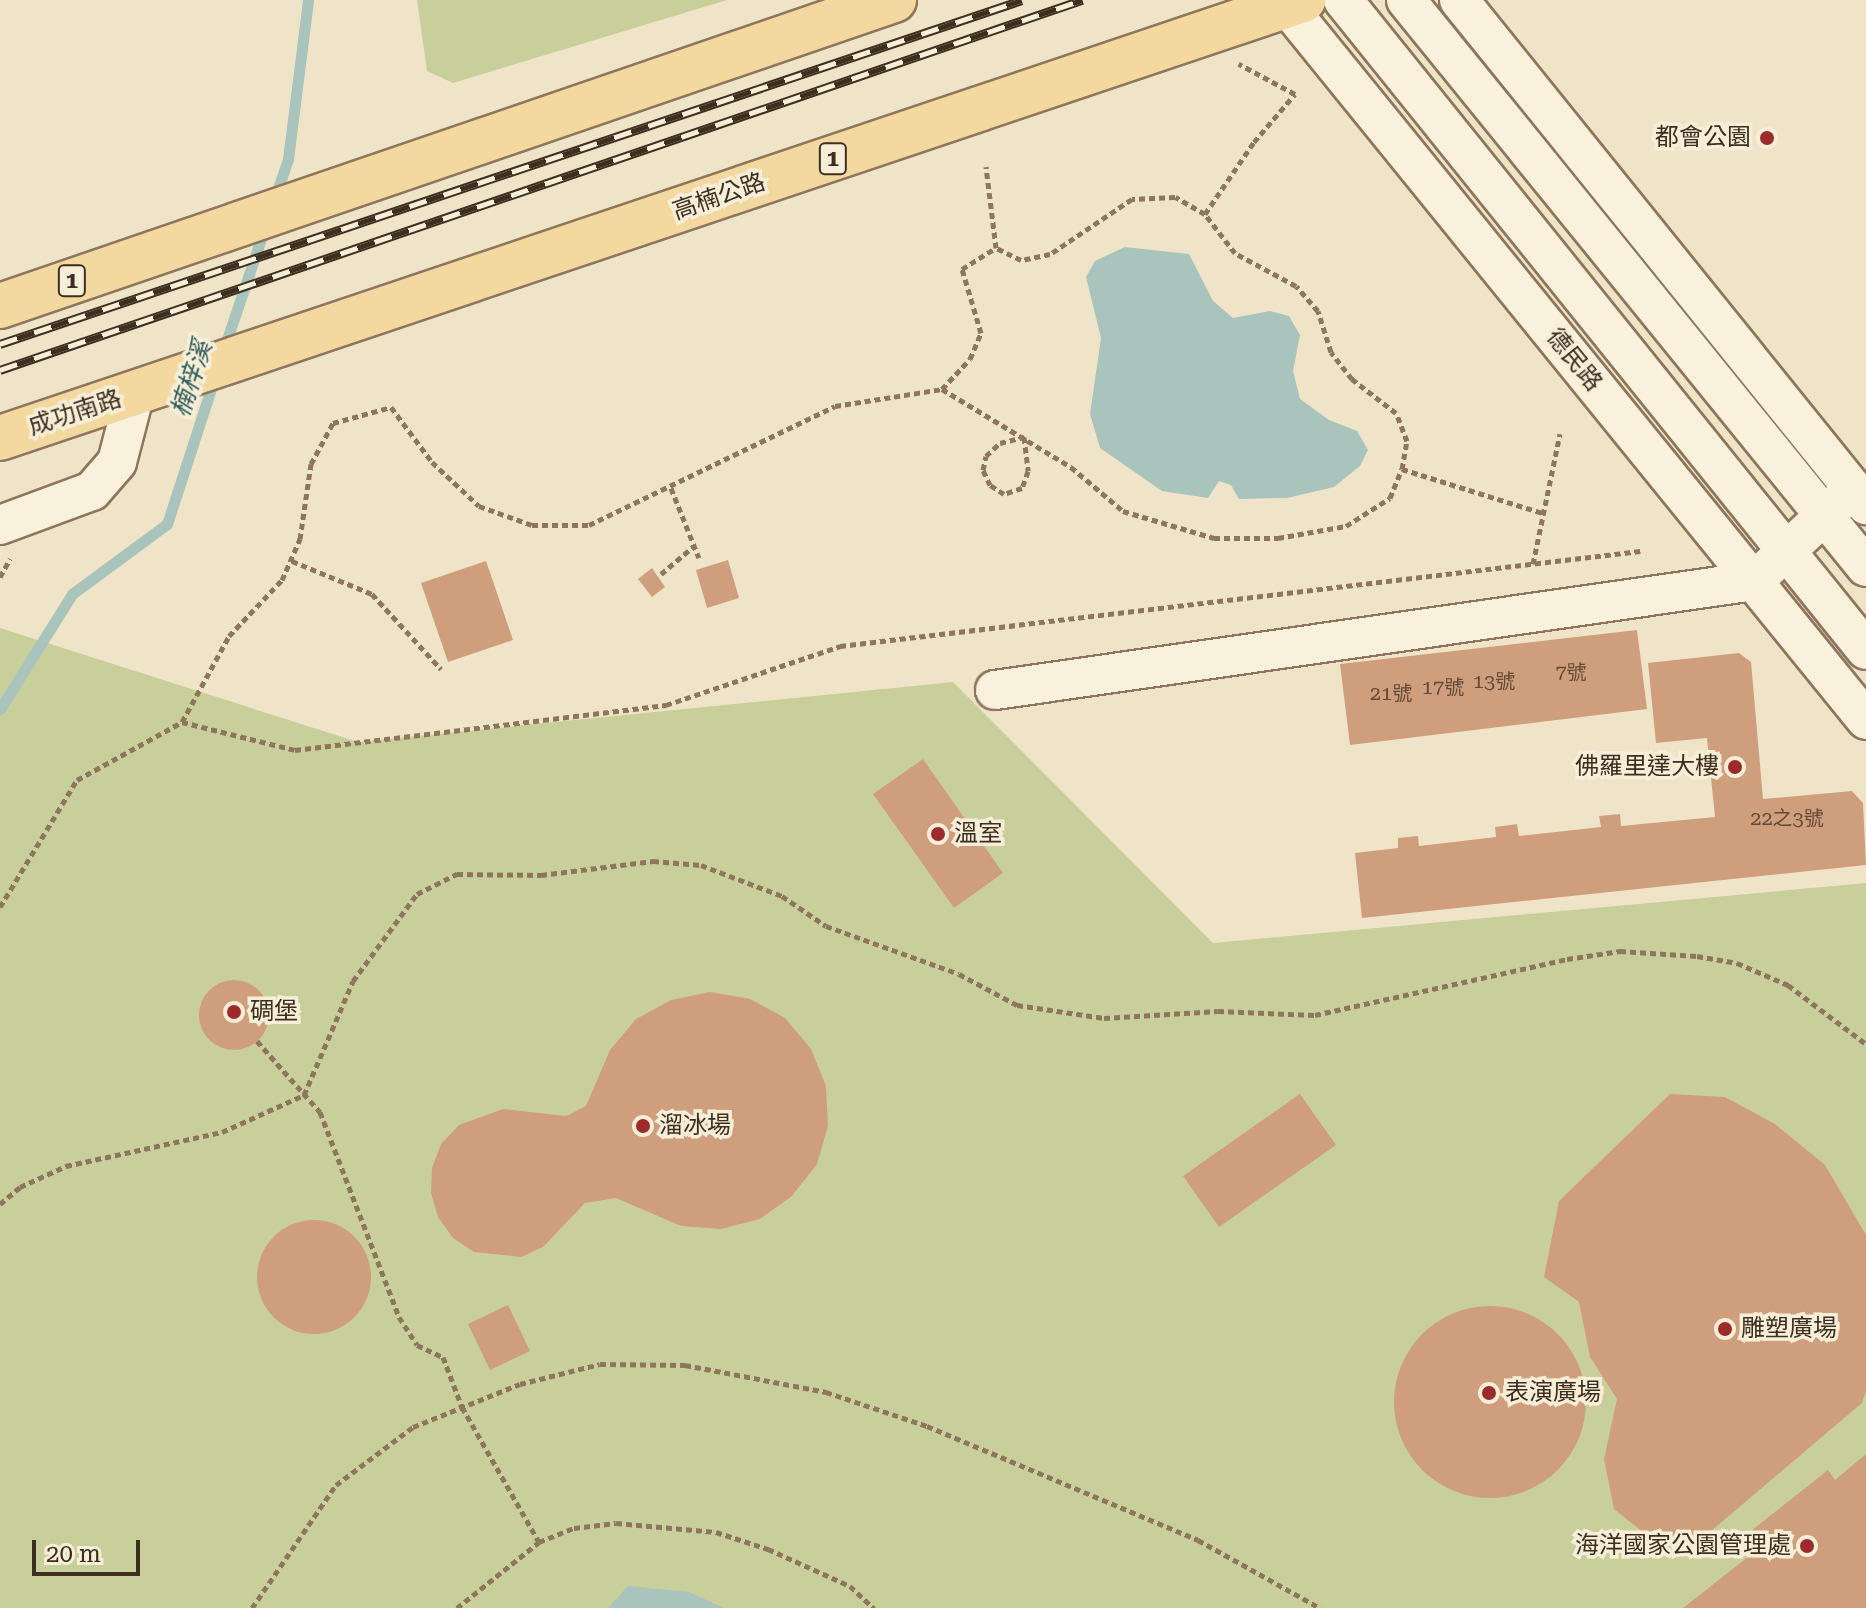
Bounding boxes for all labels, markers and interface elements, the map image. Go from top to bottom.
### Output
place label: 都會公園 [1655,124,1751,152]
marker: 都會公園 [1758,129,1776,147]
road number: 1 [817,141,849,177]
street label: 高楠公路 [669,168,769,226]
road number: 1 [56,263,88,299]
street label: 德民路 [1540,323,1608,397]
water label: 楠梓溪 [165,337,219,421]
street label: 成功南路 [25,384,125,442]
house number: 7號 [1555,660,1587,684]
house number: 13號 [1473,669,1515,693]
house number: 17號 [1422,675,1464,699]
house number: 21號 [1370,681,1412,705]
place label: 佛羅里達大樓 [1575,753,1719,781]
marker: 佛羅里達大樓 [1726,758,1744,776]
house number: 22之3號 [1750,806,1824,830]
place label: 溫室 [954,820,1002,848]
marker: 溫室 [929,825,947,843]
place label: 碉堡 [250,998,298,1026]
marker: 碉堡 [225,1003,243,1021]
place label: 溜冰場 [659,1112,731,1140]
marker: 溜冰場 [634,1117,652,1135]
place label: 雕塑廣場 [1741,1315,1837,1343]
marker: 雕塑廣場 [1716,1320,1734,1338]
place label: 表演廣場 [1505,1379,1601,1407]
marker: 表演廣場 [1480,1384,1498,1402]
scale bar [36,1524,144,1574]
place label: 海洋國家公園管理處 [1575,1532,1791,1560]
marker: 海洋國家公園管理處 [1798,1537,1816,1555]
text: 20 m [46,1540,101,1568]

